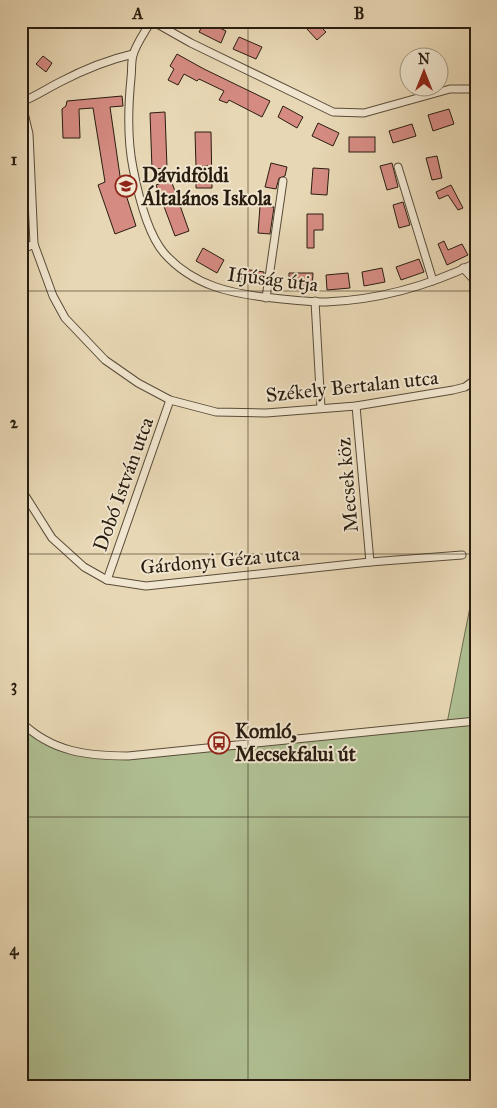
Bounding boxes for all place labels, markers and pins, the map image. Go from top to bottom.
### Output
place label: Dávidföldi Általános Iskola [140,163,272,210]
school or university icon: Dávidföldi Általános Iskola [114,174,138,198]
place label: Komló, Mecsekfalui út [235,719,357,766]
bus stop icon: Komló, Mecsekfalui út [207,731,231,755]

